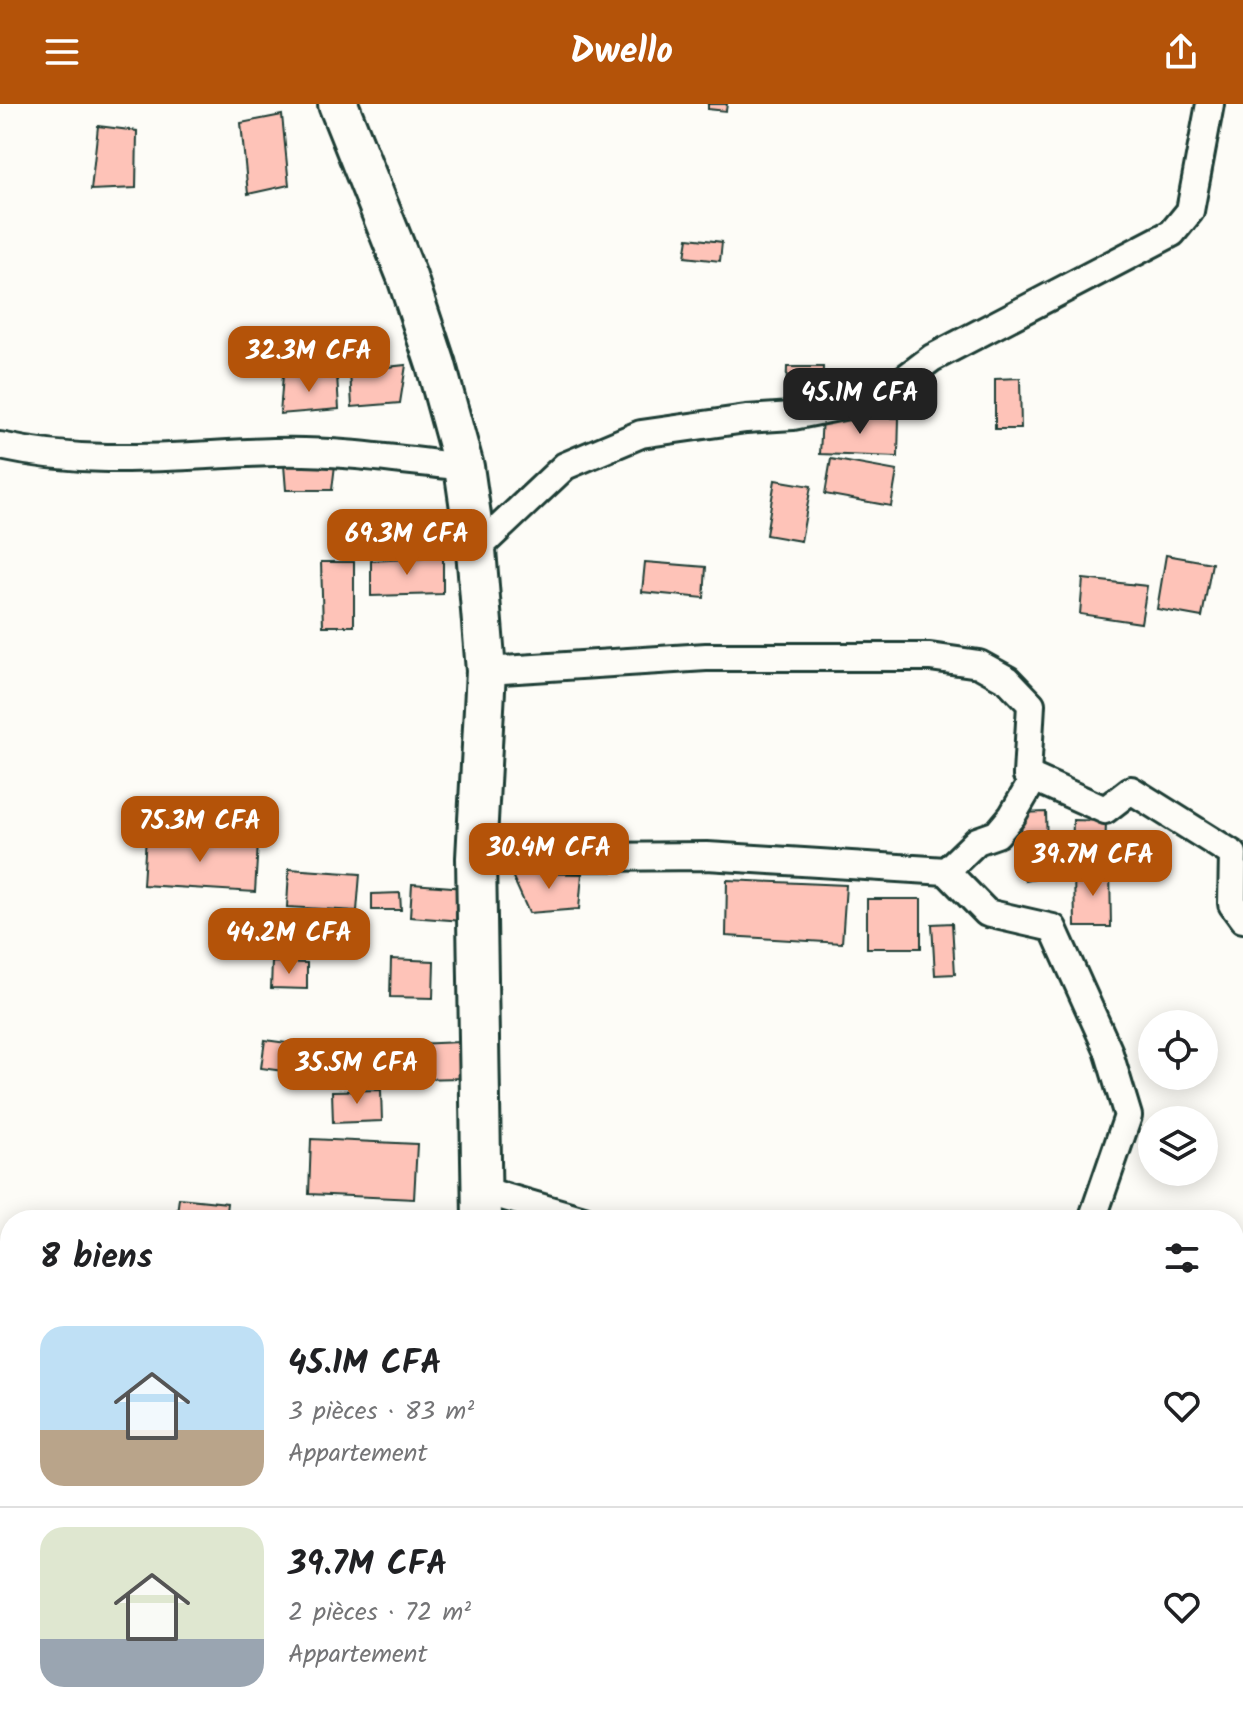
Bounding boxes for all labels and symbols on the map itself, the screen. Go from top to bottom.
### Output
pin: 32.3M CFA [217,326,401,394]
pin: 45.1M CFA [768,368,952,436]
pin: 69.3M CFA [315,509,499,577]
pin: 75.3M CFA [108,796,292,864]
pin: 30.4M CFA [457,823,641,891]
pin: 39.7M CFA [1001,830,1185,898]
pin: 44.2M CFA [197,908,381,976]
pin: 35.5M CFA [265,1038,449,1106]

